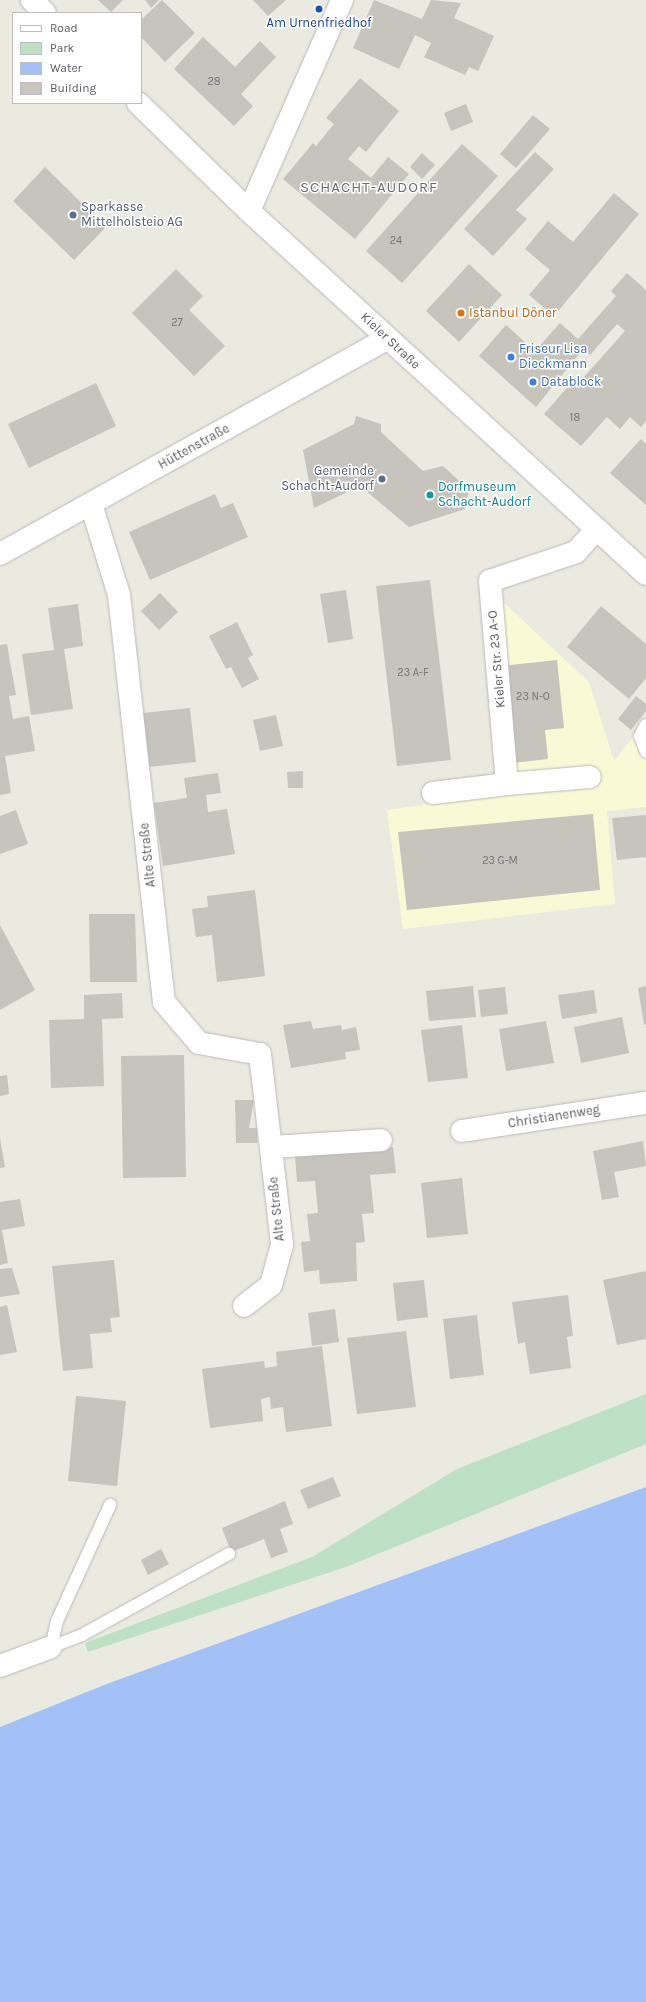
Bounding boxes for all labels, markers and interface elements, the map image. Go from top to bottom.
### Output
marker: Am Urnenfriedhof [314,4,324,14]
legend [12,12,142,104]
place label: Am Urnenfriedhof [266,15,372,31]
text: Road [50,21,78,35]
text: Park [50,41,74,55]
text: Water [50,61,82,75]
house number: 28 [207,75,221,89]
text: Building [50,81,96,95]
district label: SCHACHT-AUDORF [300,179,438,197]
place label: Sparkasse Mittelholsteio AG [81,200,183,231]
marker: Sparkasse Mittelholsteio AG [68,210,78,220]
house number: 24 [390,234,402,248]
place label: Istanbul Döner [469,305,557,321]
marker: Istanbul Döner [456,308,466,318]
street label: Kieler Straße [357,309,423,373]
house number: 27 [171,316,183,330]
place label: Friseur Lisa Dieckmann [519,342,587,373]
marker: Friseur Lisa Dieckmann [506,352,516,362]
place label: Datablock [541,374,601,390]
marker: Datablock [528,377,538,387]
house number: 18 [570,411,580,425]
street label: Hüttenstraße [156,421,232,473]
place label: Gemeinde Schacht-Audorf [281,464,374,495]
marker: Gemeinde Schacht-Audorf [377,474,387,484]
place label: Dorfmuseum Schacht-Audorf [438,480,531,511]
marker: Dorfmuseum Schacht-Audorf [425,490,435,500]
street label: Kieler Str. 23 A-O [485,609,509,709]
house number: 23 A-F [397,666,429,680]
house number: 23 N-O [516,690,550,704]
street label: Alte Straße [137,822,159,888]
house number: 23 G-M [482,854,518,868]
street label: Christianenweg [507,1102,601,1132]
street label: Alte Straße [266,1176,288,1242]

